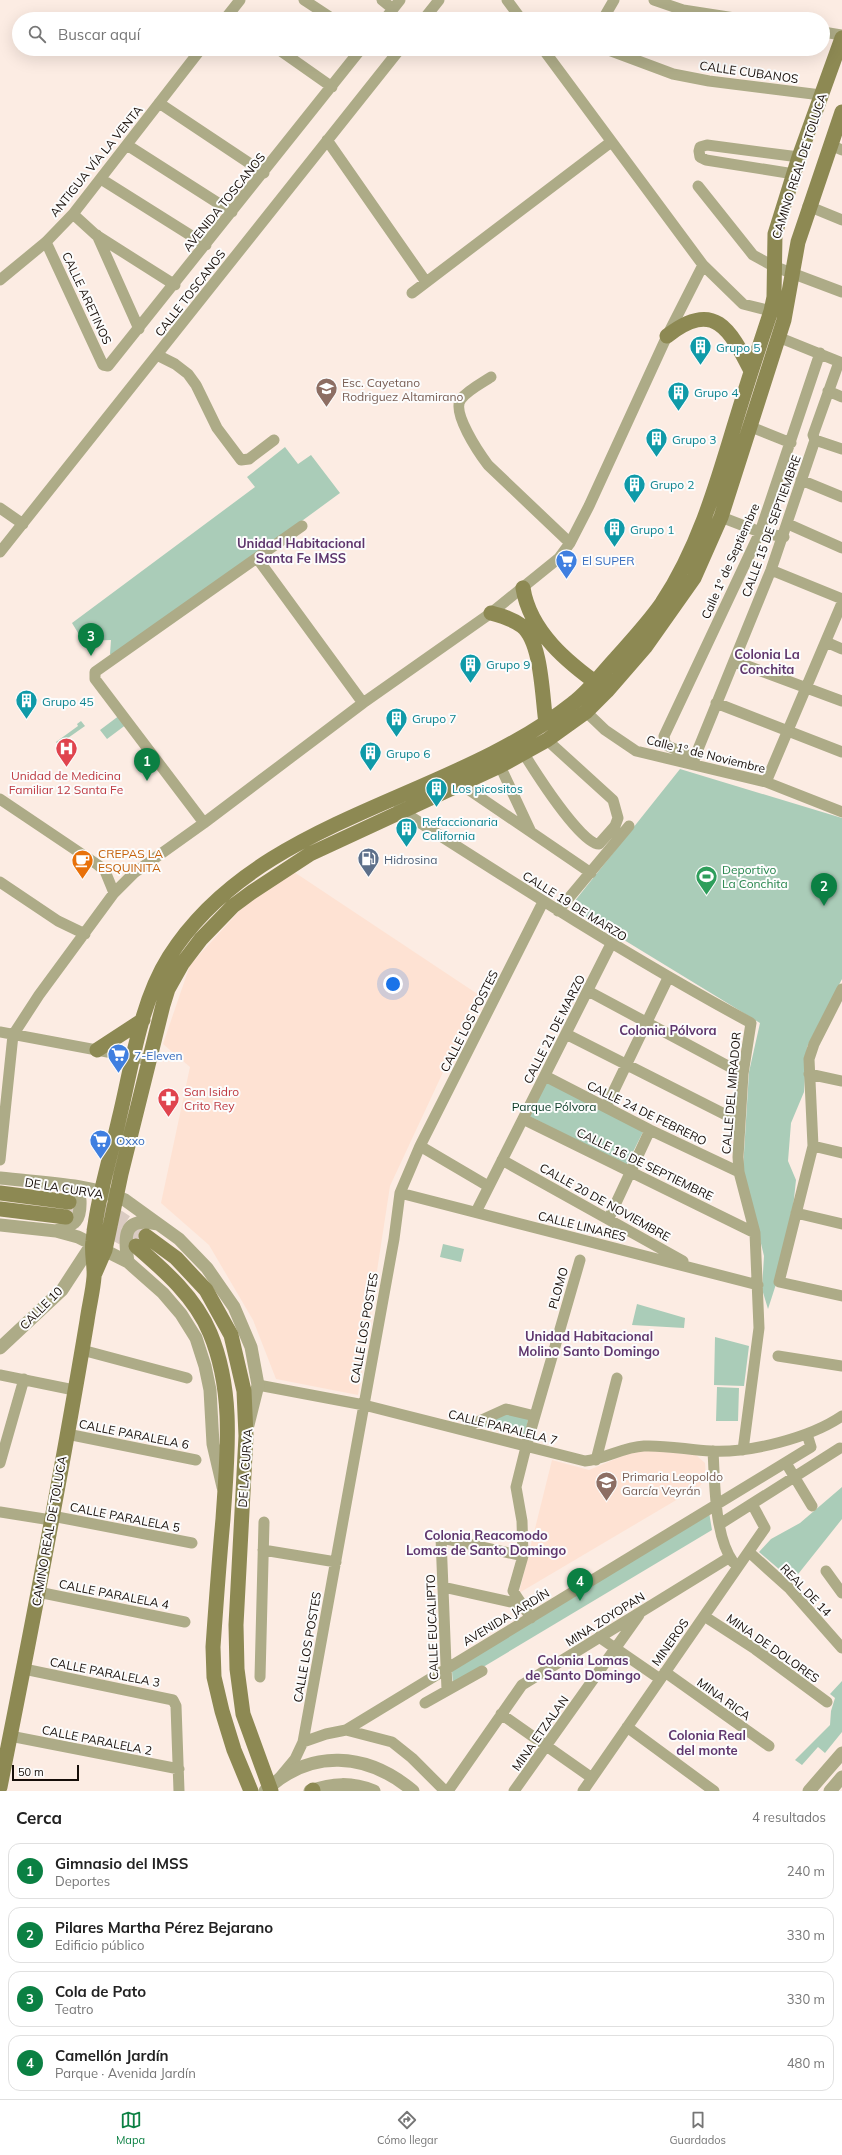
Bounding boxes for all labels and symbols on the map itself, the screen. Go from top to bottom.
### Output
street label: CALLE CUBANOS [699,58,799,86]
street label: CAMINO REAL DE TOLUCA [768,91,830,241]
street label: ANTIGUA VÍA LA VENTA [46,102,146,220]
street label: AVENIDA TOSCANOS [180,150,268,254]
street label: CALLE TOSCANOS [151,247,229,339]
street label: CALLE ARETINOS [59,249,115,347]
building icon: Grupo 5 [688,334,714,367]
place label: Grupo 5 [716,340,760,355]
place label: Esc. Cayetano Rodriguez Altamirano [342,375,463,404]
school or university icon: Esc. Cayetano Rodriguez Altamirano [313,376,339,409]
building icon: Grupo 4 [666,379,692,412]
place label: Grupo 4 [694,385,738,400]
building icon: Grupo 3 [644,426,670,459]
place label: Grupo 3 [672,432,716,447]
street label: CALLE 15 DE SEPTIEMBRE [738,453,804,599]
building icon: Grupo 2 [622,471,648,504]
place label: Grupo 2 [650,477,694,492]
street label: Calle 1º de Septiembre [698,501,762,621]
building icon: Grupo 1 [602,516,628,549]
place label: Grupo 1 [630,522,674,537]
district label: Unidad Habitacional Santa Fe IMSS [237,535,365,566]
supermarket icon: El SUPER [553,547,579,580]
place label: El SUPER [582,553,634,568]
pin: 3 [78,623,104,656]
district label: Colonia La Conchita [734,646,800,677]
building icon: Grupo 9 [458,651,484,684]
place label: Grupo 9 [486,657,530,672]
building icon: Grupo 45 [13,688,39,721]
place label: Grupo 45 [42,694,94,709]
building icon: Grupo 7 [384,705,410,738]
place label: Grupo 7 [412,711,456,726]
street label: Calle 1º de Noviembre [645,732,767,776]
hospital icon: Unidad de Medicina Familiar 12 Santa Fe [53,735,79,768]
building icon: Grupo 6 [358,740,384,773]
place label: Grupo 6 [386,746,430,761]
pin: 1 [134,748,160,781]
place label: Unidad de Medicina Familiar 12 Santa Fe [9,768,123,797]
building icon: Los picositos [423,775,449,808]
place label: Los picositos [452,781,523,796]
place label: Refaccionaria California [422,814,498,843]
building icon: Refaccionaria California [394,815,420,848]
place label: CREPAS LA ESQUINITA [98,846,163,875]
fuel station icon: Hidrosina [356,846,382,879]
cafe icon: CREPAS LA ESQUINITA [70,847,96,880]
place label: Hidrosina [384,852,437,867]
place label: Deportivo La Conchita [722,862,788,891]
sports icon: Deportivo La Conchita [694,863,720,896]
street label: CALLE 19 DE MARZO [520,868,630,944]
pin: 2 [811,873,837,906]
street label: CALLE LOS POSTES [437,968,501,1074]
street label: CALLE 21 DE MARZO [520,972,588,1086]
your location [383,974,403,994]
district label: Colonia Pólvora [619,1022,717,1038]
street label: CALLE DEL MIRADOR [718,1031,744,1155]
supermarket icon: 7-Eleven [105,1042,131,1075]
place label: 7-Eleven [134,1048,183,1063]
street label: CALLE 24 DE FEBRERO [585,1077,709,1149]
place label: San Isidro Crito Rey [184,1084,239,1113]
pharmacy icon: San Isidro Crito Rey [156,1085,182,1118]
park label: Parque Pólvora [512,1099,596,1114]
street label: CALLE 16 DE SEPTIEMBRE [574,1124,716,1204]
supermarket icon: Oxxo [88,1127,114,1160]
place label: Oxxo [116,1133,145,1148]
street label: CALLE 20 DE NOVIEMBRE [537,1160,673,1244]
street label: DE LA CURVA [24,1174,104,1202]
street label: CALLE LINARES [536,1208,628,1244]
street label: PLOMO [545,1265,571,1311]
street label: CALLE LOS POSTES [347,1272,381,1384]
street label: CALLE 10 [16,1283,66,1333]
district label: Unidad Habitacional Molino Santo Domingo [518,1328,660,1359]
street label: CALLE PARALELA 7 [447,1406,559,1448]
street label: CALLE PARALELA 6 [78,1416,190,1452]
street label: DE LA CURVA [235,1428,255,1508]
street label: CAMINO REAL DE TOLUCA [28,1455,70,1607]
place label: Primaria Leopoldo García Veyrán [622,1469,723,1498]
school or university icon: Primaria Leopoldo García Veyrán [593,1470,619,1503]
street label: CALLE PARALELA 5 [69,1499,181,1535]
district label: Colonia Reacomodo Lomas de Santo Domingo [406,1527,566,1558]
street label: REAL DE 14 [777,1561,835,1619]
pin: 4 [567,1568,593,1601]
street label: CALLE EUCALIPTO [423,1574,441,1680]
street label: CALLE PARALELA 4 [58,1576,170,1612]
street label: AVENIDA JARDÍN [460,1585,552,1649]
street label: MINA ZOYOPAN [563,1589,647,1649]
street label: CALLE LOS POSTES [290,1591,324,1703]
street label: MINA DE DOLORES [724,1610,822,1686]
street label: MINEROS [648,1615,692,1669]
district label: Colonia Lomas de Santo Domingo [525,1652,641,1683]
street label: CALLE PARALELA 3 [49,1654,161,1690]
street label: MINA RICA [694,1675,754,1724]
street label: MINA ETZALAN [509,1693,571,1773]
street label: CALLE PARALELA 2 [41,1722,153,1758]
district label: Colonia Real del monte [668,1727,746,1758]
scale bar [12,1763,79,1782]

